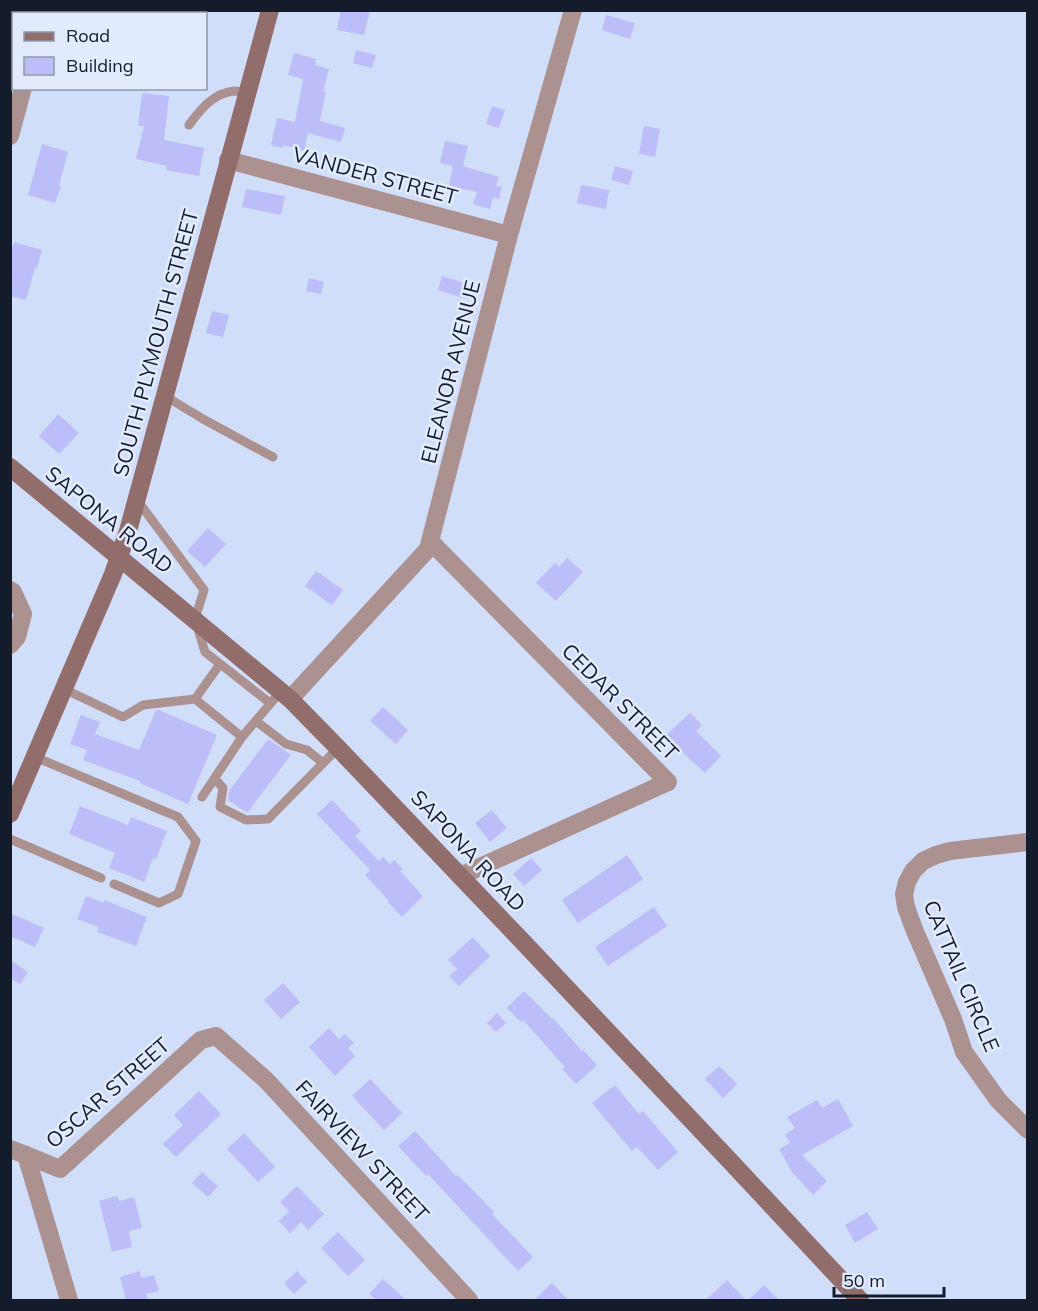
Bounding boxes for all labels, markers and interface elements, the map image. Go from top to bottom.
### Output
legend [12,12,207,90]
text: Road [66,24,110,47]
text: Building [66,54,134,77]
street label: VANDER STREET [290,141,461,210]
street label: SOUTH PLYMOUTH STREET [107,206,203,479]
street label: ELEANOR AVENUE [415,277,485,466]
street label: SAPONA ROAD [41,460,179,579]
street label: CEDAR STREET [557,637,685,765]
street label: SAPONA ROAD [406,784,532,916]
street label: CATTAIL CIRCLE [918,896,1006,1055]
street label: OSCAR STREET [40,1031,175,1153]
street label: FAIRVIEW STREET [290,1074,435,1227]
scale bar [834,1260,944,1298]
text: 50 m [843,1269,885,1292]

